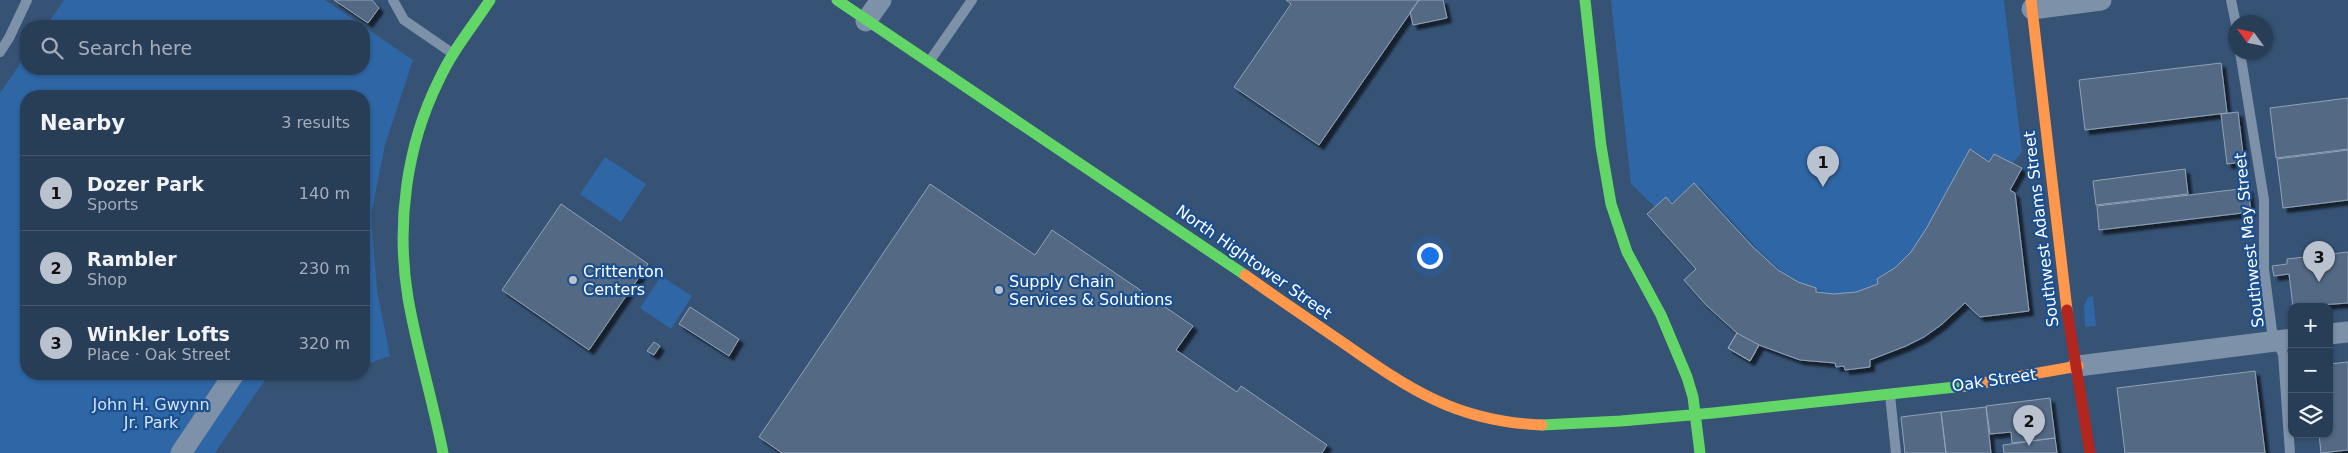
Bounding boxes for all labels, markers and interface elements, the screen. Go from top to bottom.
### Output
north arrow [2228,15,2273,60]
search box [20,20,370,75]
icon: search [38,34,66,62]
text: Search here [78,37,192,59]
text: Nearby [40,111,125,135]
text: 3 results [281,113,350,132]
street label: Southwest Adams Street [2020,130,2062,328]
pin: 1 [1807,146,1839,187]
street label: Southwest May Street [2230,152,2268,328]
text: Dozer Park [87,173,204,195]
text: 1 [50,184,62,203]
text: 140 m [299,184,350,203]
text: Sports [87,195,138,214]
street label: North Hightower Street [1172,201,1336,323]
pin: 3 [2303,241,2335,282]
your location [1417,243,1443,269]
text: Rambler [87,248,177,270]
text: 2 [50,259,62,278]
text: 230 m [299,259,350,278]
place label: Crittenton Centers [583,262,664,299]
text: Shop [87,270,127,289]
place label: Supply Chain Services & Solutions [1009,272,1173,309]
marker: Crittenton Centers [567,274,579,286]
marker: Supply Chain Services & Solutions [993,284,1005,296]
map controls [2288,303,2333,438]
button: + [2288,303,2333,348]
text: Winkler Lofts [87,323,230,345]
text: 3 [50,334,62,353]
text: 320 m [299,334,350,353]
text: Place · Oak Street [87,345,230,364]
button: − [2288,348,2333,393]
street label: Oak Street [1950,365,2038,395]
button: layers [2288,393,2333,438]
park label: John H. Gwynn Jr. Park [91,395,210,432]
pin: 2 [2013,405,2045,446]

